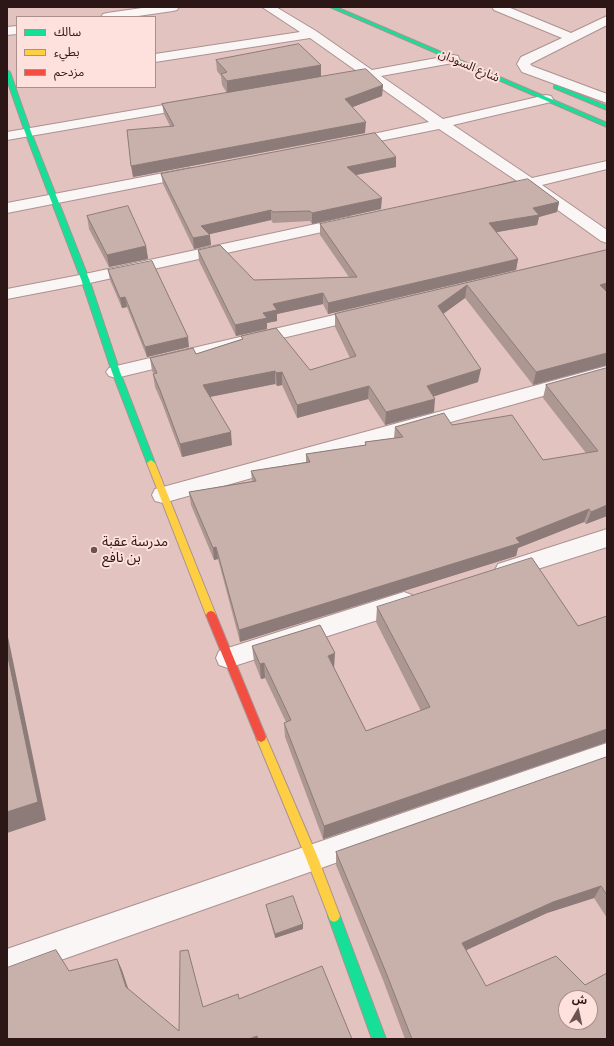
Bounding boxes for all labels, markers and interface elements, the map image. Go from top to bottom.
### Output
legend [16,16,156,88]
text: سالك [54,24,81,39]
text: بطيء [54,44,80,59]
street label: شارع السودان [436,47,502,85]
text: مزدحم [54,64,84,79]
place label: مدرسة عقبة بن نافع [102,534,168,566]
marker: مدرسة عقبة بن نافع [89,545,99,555]
north arrow [558,990,598,1030]
text: ش [571,991,588,1007]

